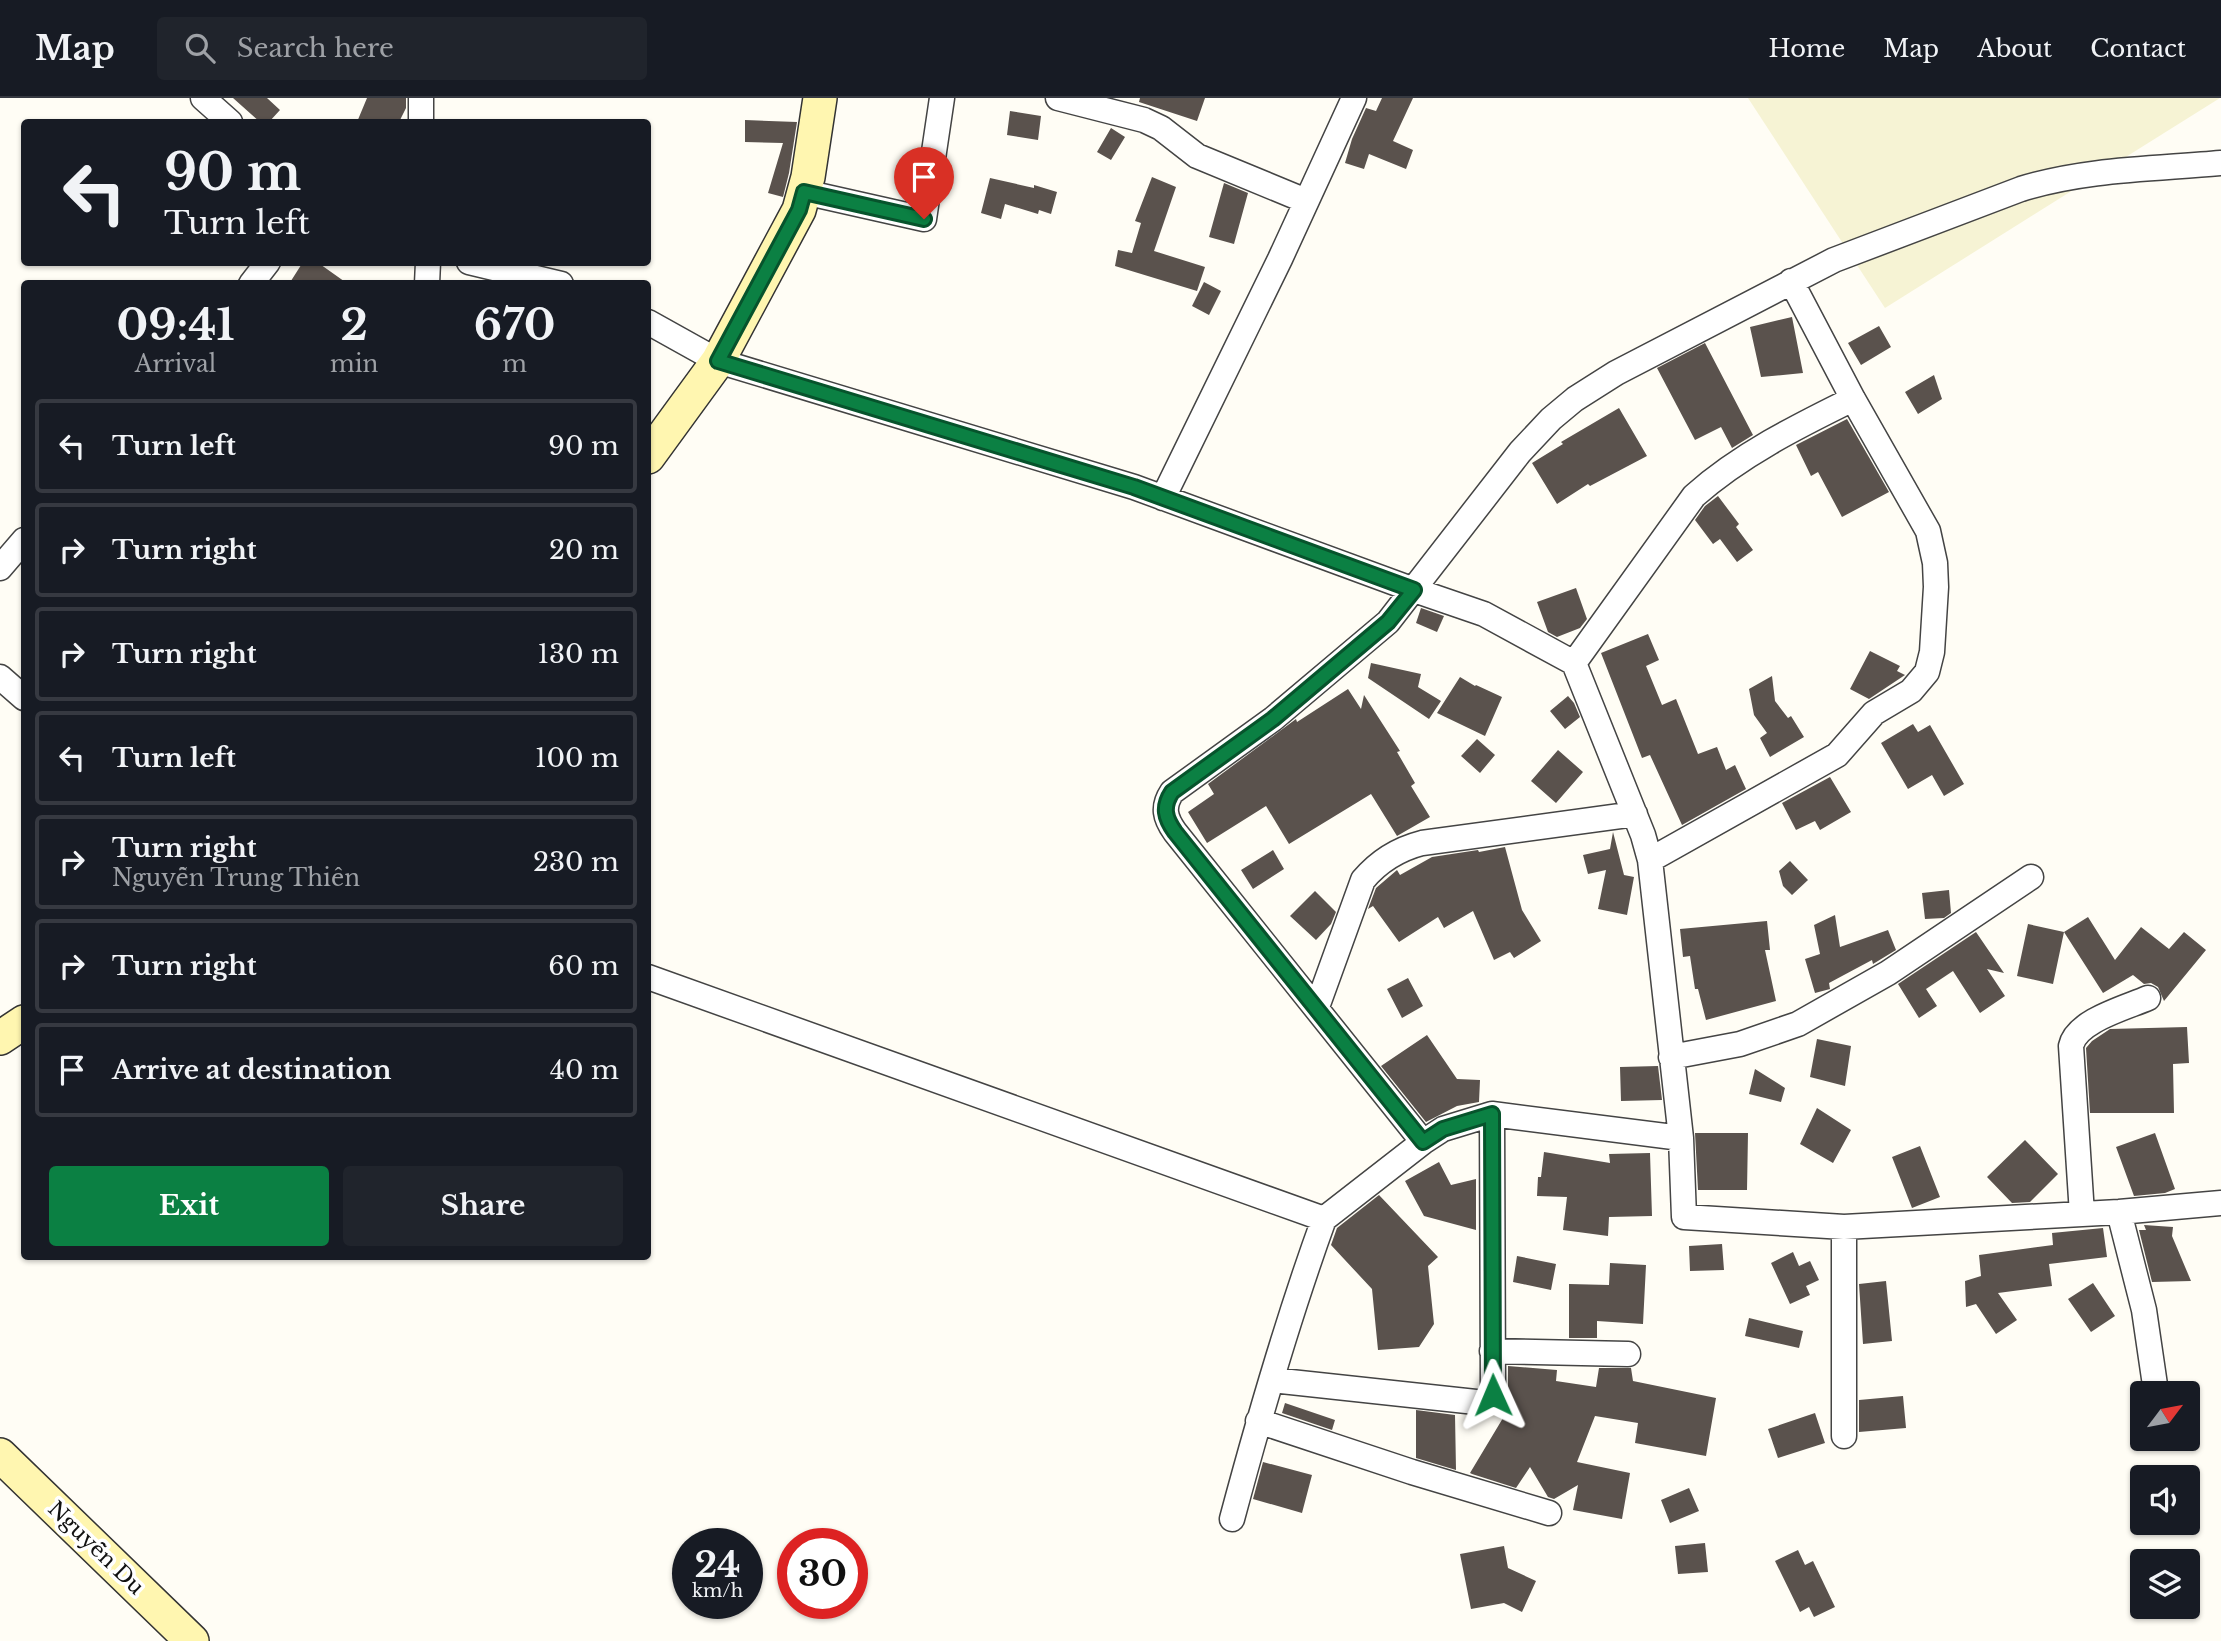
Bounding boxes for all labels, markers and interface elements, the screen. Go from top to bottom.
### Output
search box [157,17,647,80]
text: Map [35,28,115,69]
icon: search [181,29,219,67]
text: Search here [237,32,394,64]
text: Home [1769,34,1845,63]
text: Map [1883,34,1939,63]
text: About [1977,34,2052,63]
text: Contact [2090,34,2186,63]
text: 90 m [164,142,301,203]
icon: left [49,147,140,238]
pin [894,147,954,219]
icon: arrive [905,158,943,196]
text: Turn left [164,203,310,243]
text: 09:41 [116,299,235,351]
text: 2 [341,299,368,351]
text: 670 [474,299,556,351]
text: Arrival [135,350,216,378]
text: min [330,350,378,378]
text: m [502,350,527,378]
icon: left [53,427,91,465]
text: Turn left [112,430,236,462]
text: 90 m [548,430,619,462]
icon: right [53,531,91,569]
text: Turn right [112,534,257,566]
text: 20 m [549,534,619,566]
icon: right [53,635,91,673]
text: Turn right [112,638,257,670]
text: 130 m [537,638,619,670]
icon: left [53,739,91,777]
text: Turn left [112,742,236,774]
text: 100 m [535,742,619,774]
text: Turn right [112,832,257,864]
icon: right [53,843,91,881]
text: 230 m [533,846,619,878]
text: Nguyễn Trung Thiên [112,864,360,892]
icon: right [53,947,91,985]
text: Turn right [112,950,257,982]
text: 60 m [548,950,619,982]
icon: arrive [53,1051,91,1089]
text: Arrive at destination [112,1054,392,1086]
text: 40 m [550,1054,619,1086]
button: Exit [49,1166,329,1246]
button: Share [343,1166,623,1246]
position arrow [1456,1358,1530,1432]
north arrow [2130,1381,2200,1451]
map controls [2130,1381,2200,1619]
button: sound [2130,1465,2200,1535]
street label: Nguyễn Du [43,1496,149,1600]
speed limit sign: 30 [777,1528,868,1619]
text: 24 [694,1543,741,1586]
button: layers [2130,1549,2200,1619]
text: km/h [692,1580,743,1602]

